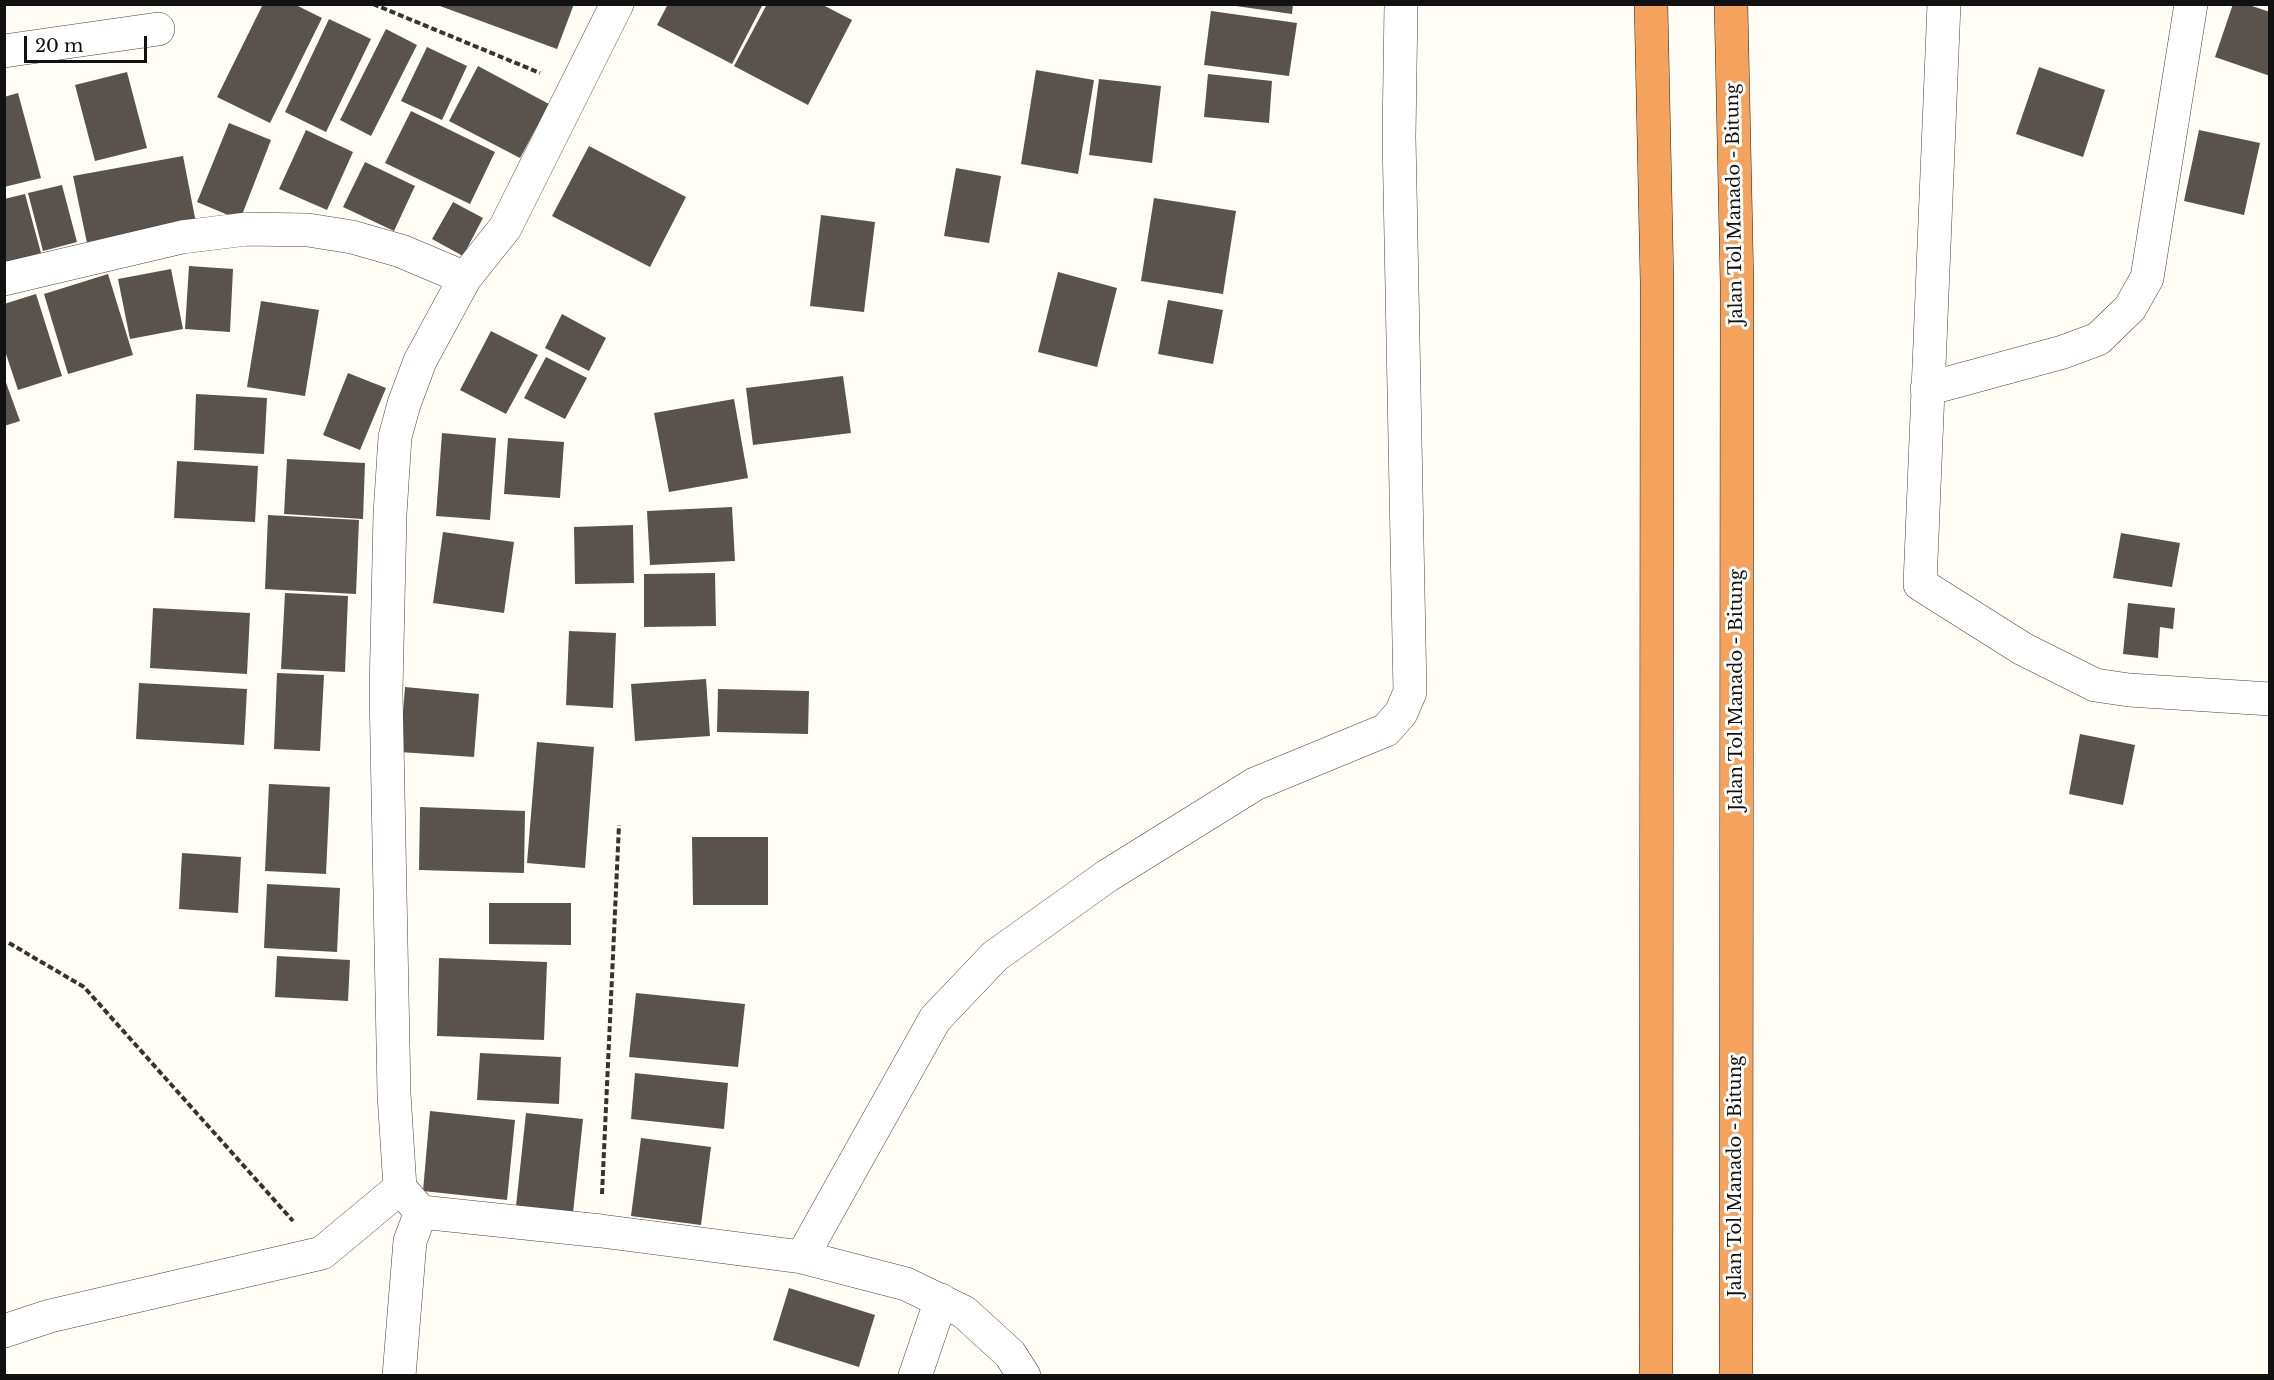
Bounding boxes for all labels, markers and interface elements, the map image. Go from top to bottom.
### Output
scale bar [27,24,150,62]
text: 20 m [35,35,83,57]
street label: Jalan Tol Manado - Bitung [1722,83,1748,325]
street label: Jalan Tol Manado - Bitung [1726,569,1748,811]
street label: Jalan Tol Manado - Bitung [1725,1055,1747,1297]

